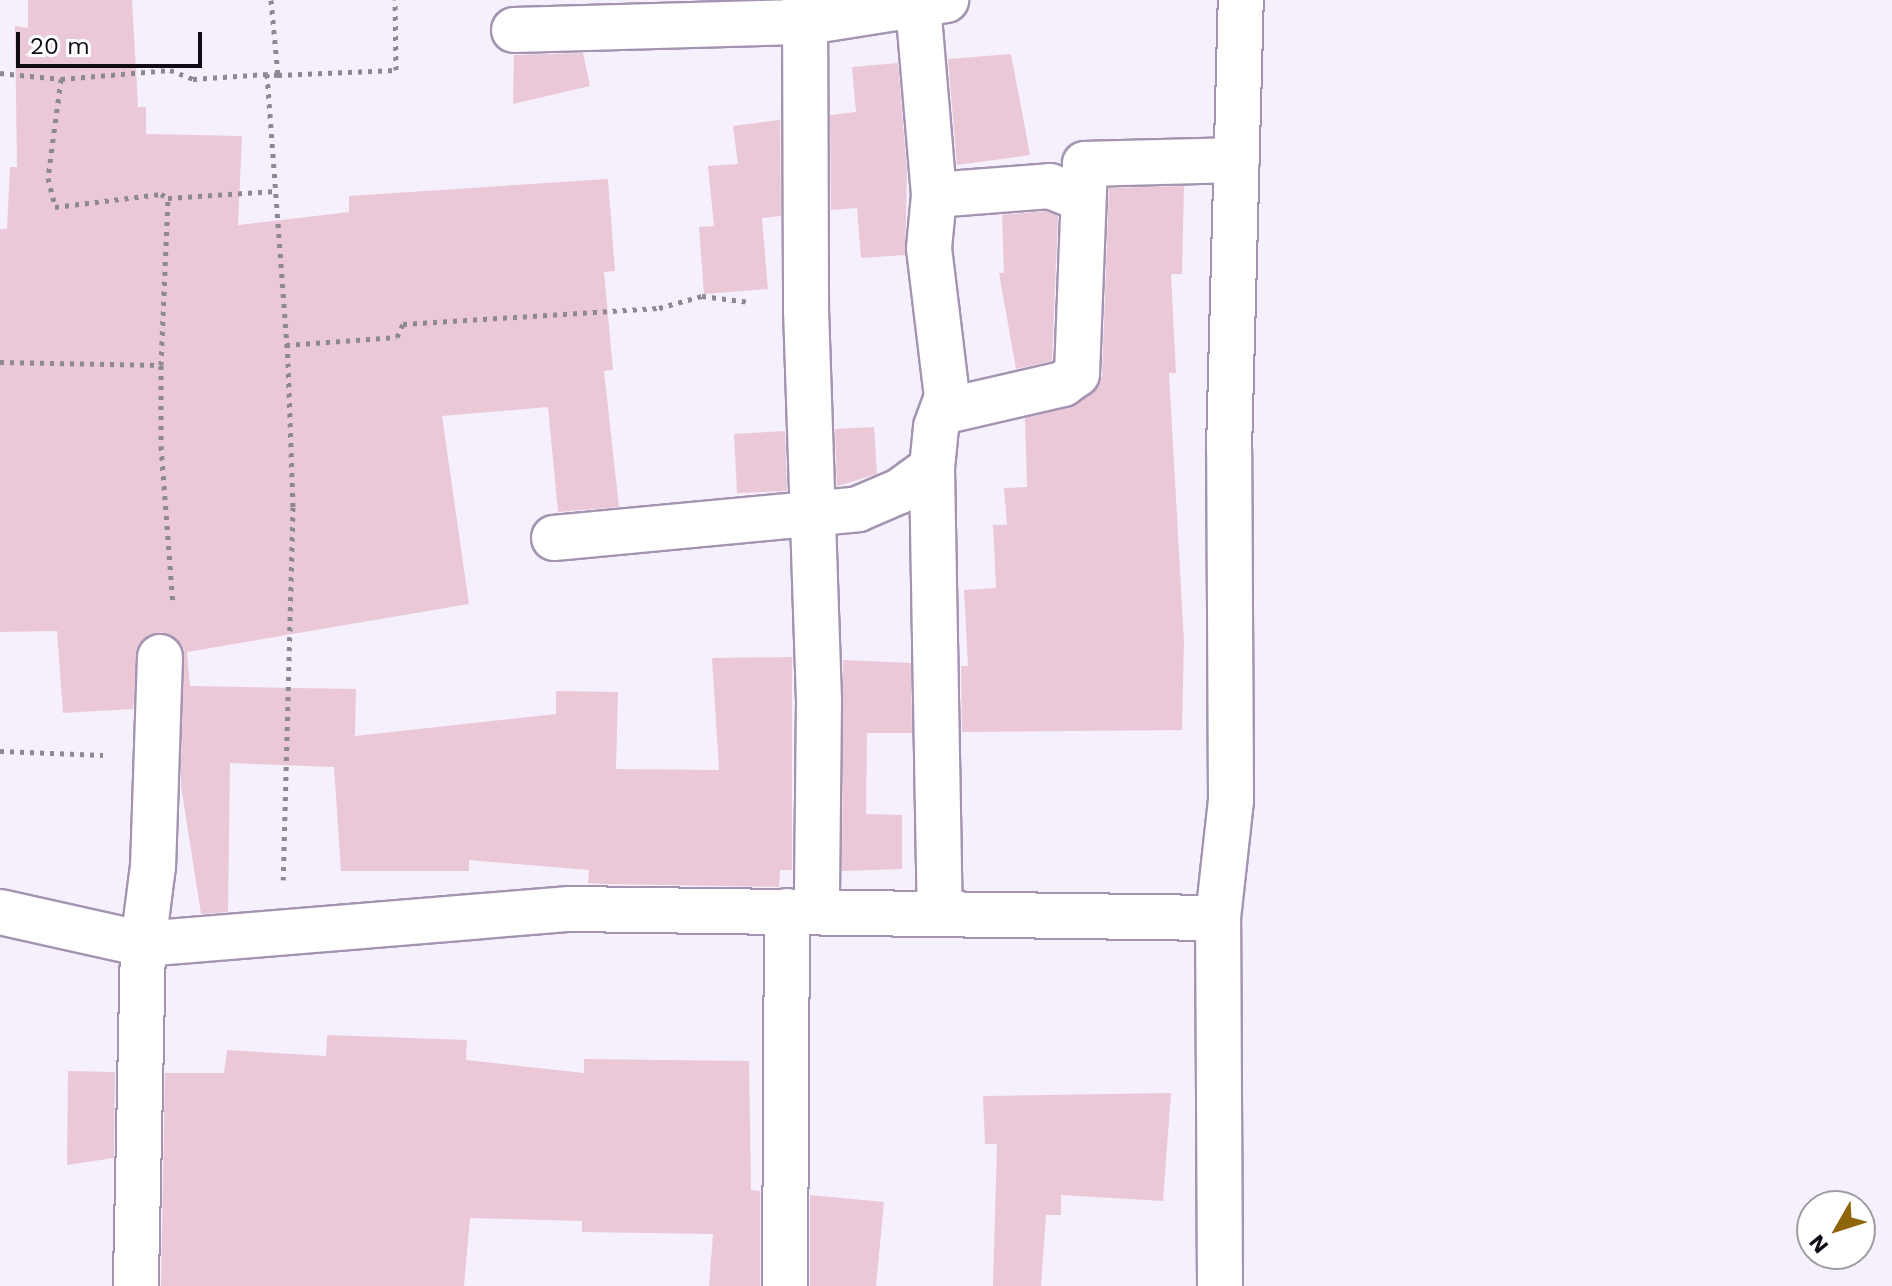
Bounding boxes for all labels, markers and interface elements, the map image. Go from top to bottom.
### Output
scale bar [20,16,206,66]
text: 20 m [30,32,90,60]
north arrow [1796,1190,1876,1270]
text: N [1804,1230,1833,1258]

